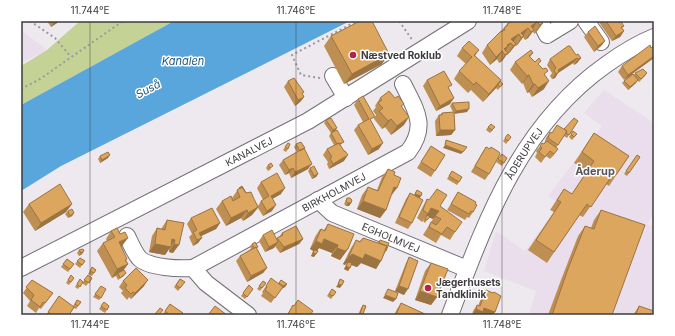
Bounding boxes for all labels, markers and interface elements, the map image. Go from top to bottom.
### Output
text: 11.744°E [70,4,110,16]
text: 11.746°E [276,4,316,16]
text: 11.748°E [482,4,522,16]
place label: Næstved Roklub [361,49,441,61]
marker: Næstved Roklub [348,50,358,60]
water label: Kanalen [162,54,205,68]
water label: Suså [133,77,163,101]
street label: ÅDERUPVEJ [502,125,545,182]
street label: KANALVEJ [223,134,275,168]
district label: Åderup [575,164,615,178]
street label: BIRKHOLMVEJ [300,170,368,214]
street label: EGHOLMVEJ [360,220,422,255]
place label: Jægerhusets Tandklinik [436,276,501,300]
marker: Jægerhusets Tandklinik [423,283,433,293]
text: 11.744°E [70,318,110,330]
text: 11.746°E [276,318,316,330]
text: 11.748°E [482,318,522,330]

